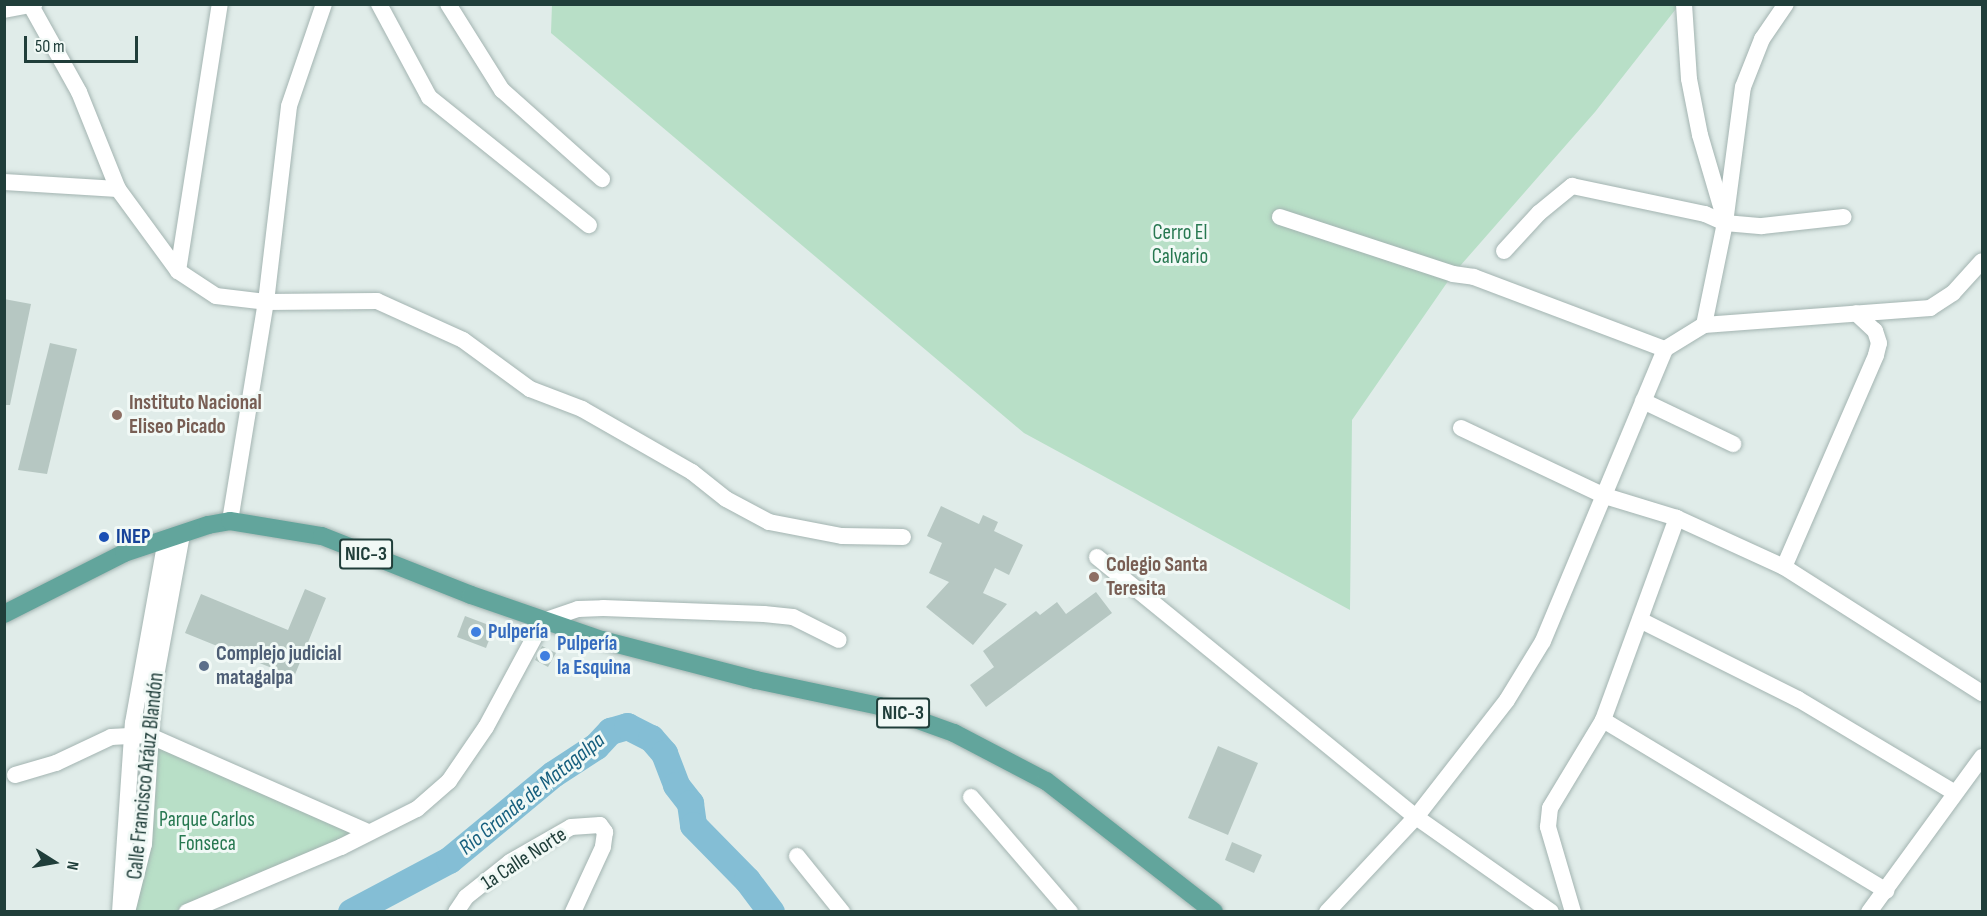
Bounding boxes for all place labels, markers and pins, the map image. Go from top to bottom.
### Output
place label: Instituto Nacional Eliseo Picado [129,390,262,440]
marker: Instituto Nacional Eliseo Picado [110,408,124,422]
place label: INEP [116,524,150,550]
marker: INEP [97,530,111,544]
place label: Colegio Santa Teresita [1106,552,1208,602]
marker: Colegio Santa Teresita [1087,570,1101,584]
place label: Pulpería [488,619,548,645]
marker: Pulpería [469,625,483,639]
place label: Pulpería la Esquina [557,631,631,681]
place label: Complejo judicial matagalpa [216,641,341,691]
marker: Pulpería la Esquina [538,649,552,663]
marker: Complejo judicial matagalpa [197,659,211,673]

